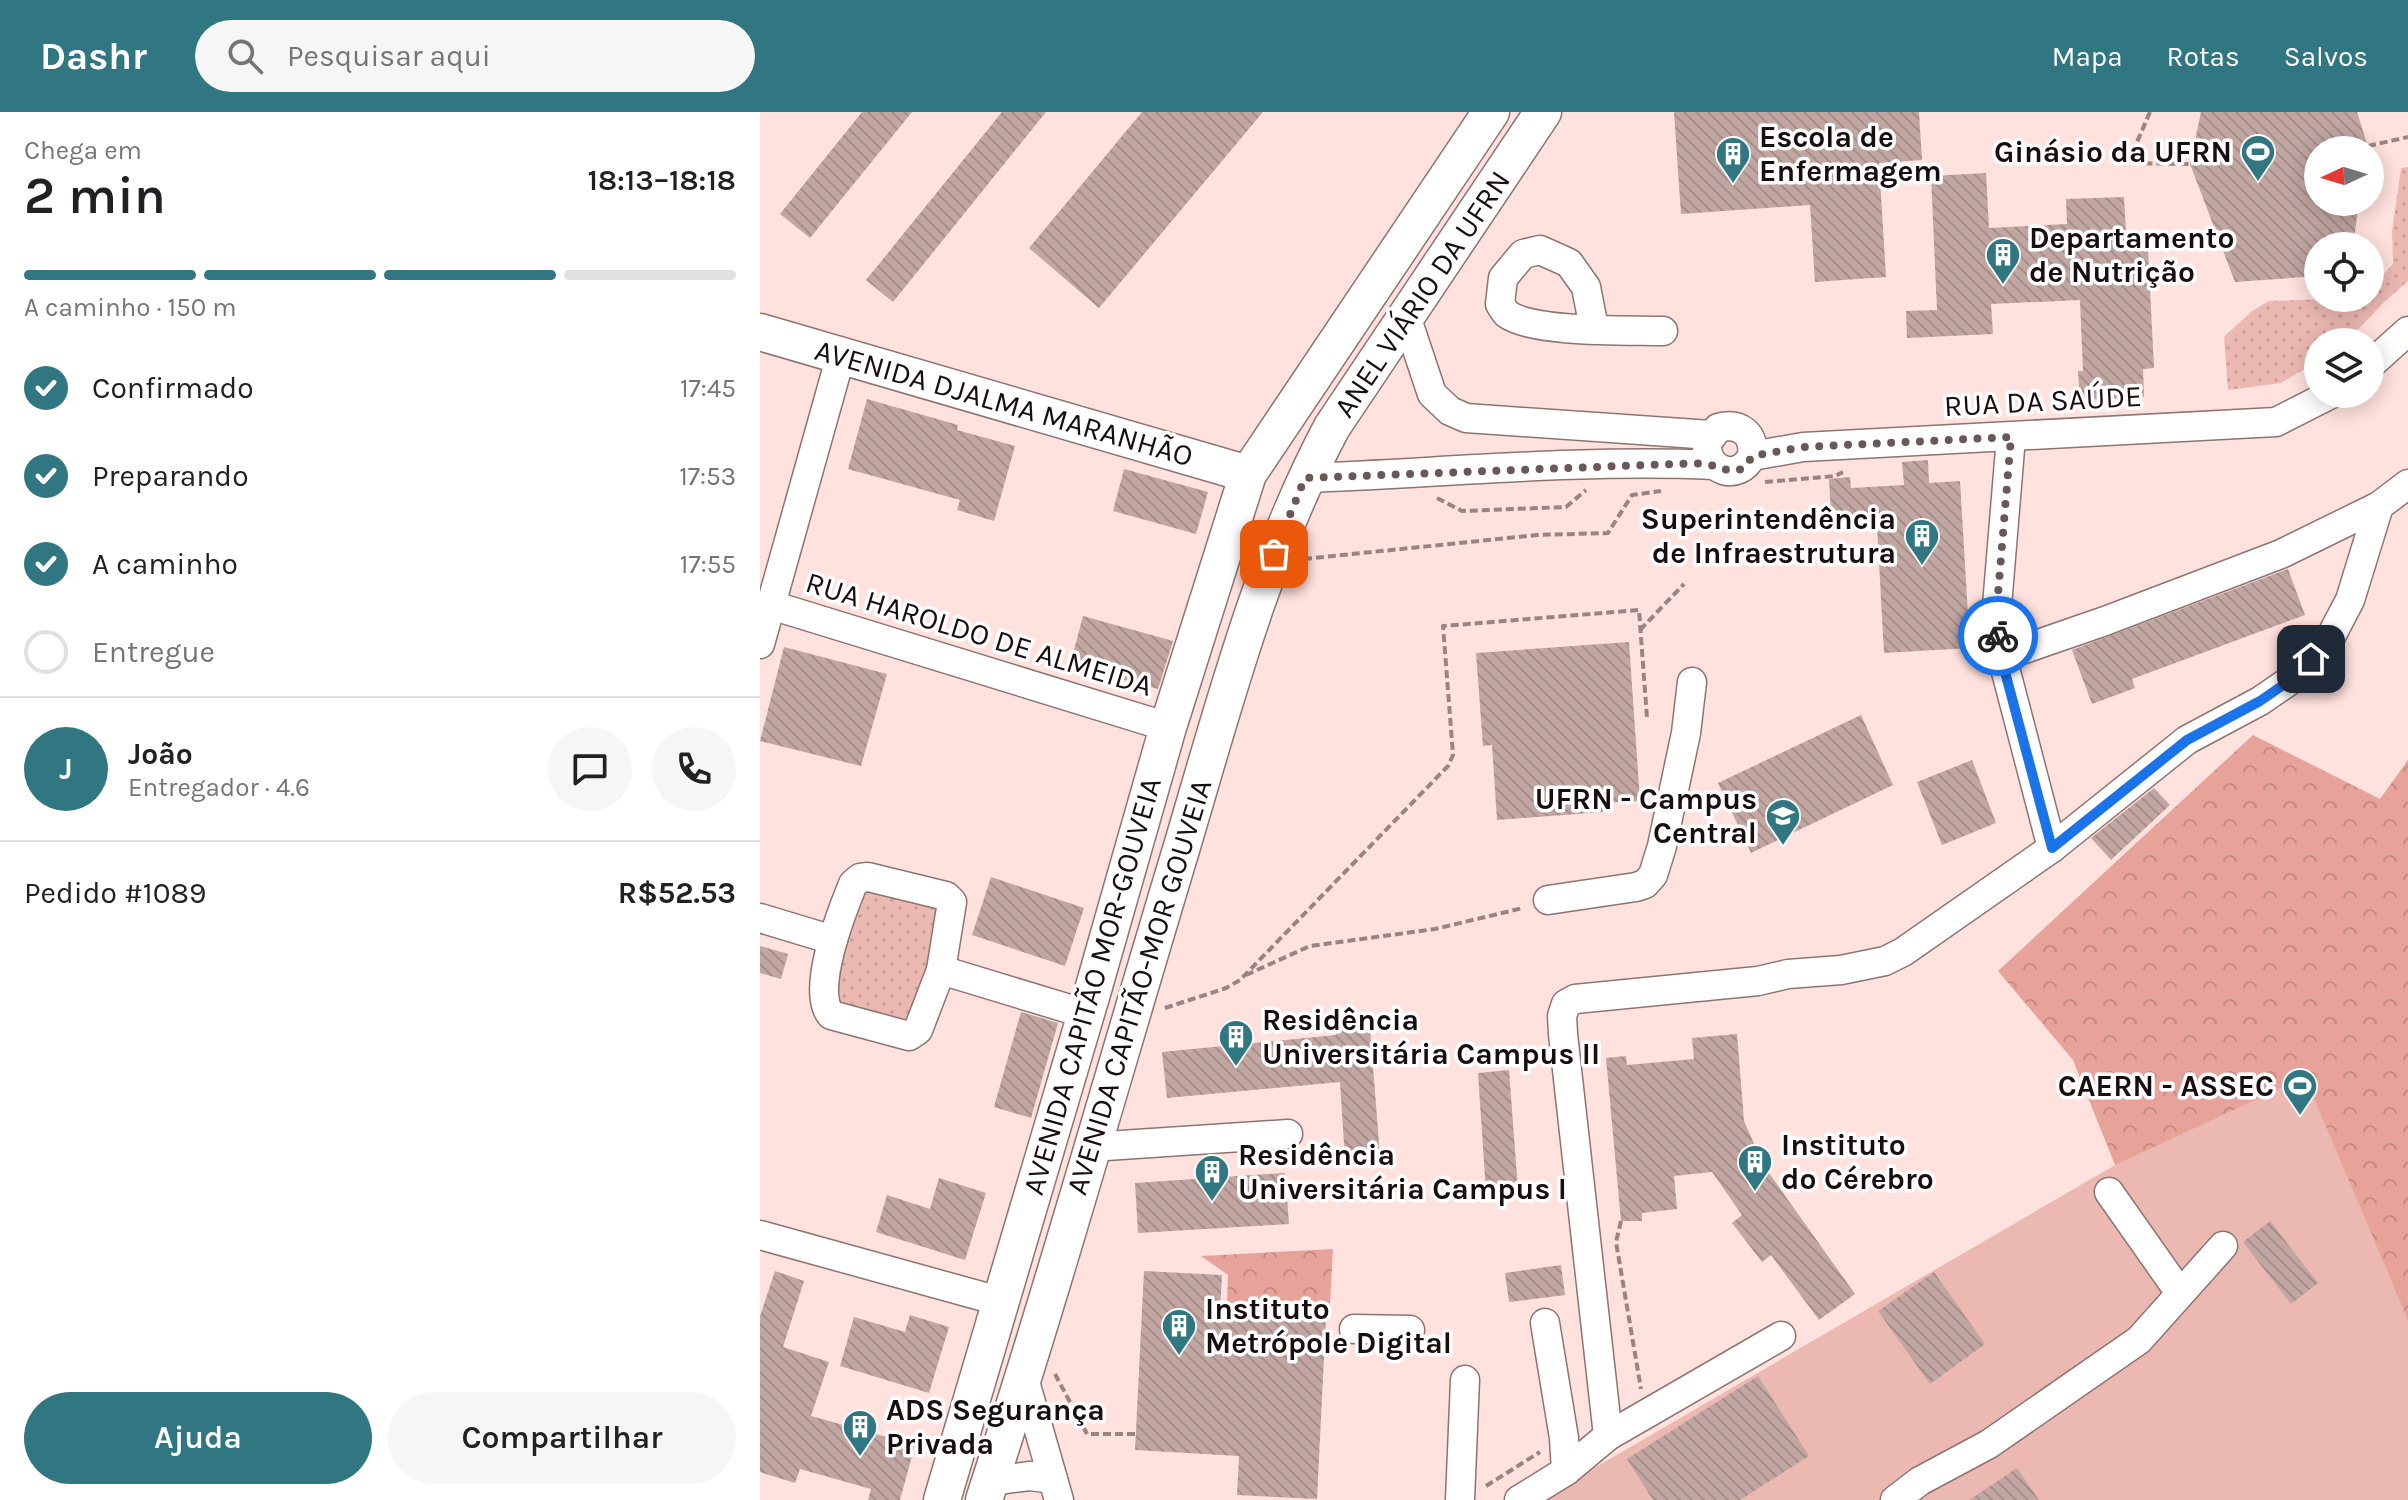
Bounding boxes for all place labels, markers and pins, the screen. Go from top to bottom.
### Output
place label: Escola de Enfermagem [1759,119,1942,189]
sports icon: Ginásio da UFRN [2239,133,2277,183]
place label: Ginásio da UFRN [1994,134,2232,170]
building icon: Escola de Enfermagem [1714,135,1752,185]
place label: Departamento de Nutrição [2029,220,2234,290]
building icon: Departamento de Nutrição [1984,236,2022,286]
place label: Superintendência de Infraestrutura [1641,501,1896,571]
building icon: Superintendência de Infraestrutura [1903,517,1941,567]
pin [1240,520,1308,588]
pin [2277,625,2345,693]
place label: UFRN - Campus Central [1535,781,1757,851]
school or university icon: UFRN - Campus Central [1764,797,1802,847]
place label: Residência Universitária Campus II [1262,1002,1600,1072]
building icon: Residência Universitária Campus II [1217,1018,1255,1068]
sports icon: CAERN - ASSEC [2281,1067,2319,1117]
place label: CAERN - ASSEC [2058,1068,2274,1104]
place label: Instituto do Cérebro [1781,1127,1934,1197]
place label: Residência Universitária Campus I [1238,1137,1567,1207]
building icon: Instituto do Cérebro [1736,1143,1774,1193]
building icon: Residência Universitária Campus I [1193,1153,1231,1203]
place label: Instituto Metrópole Digital [1205,1291,1452,1361]
building icon: Instituto Metrópole Digital [1160,1307,1198,1357]
place label: ADS Segurança Privada [886,1392,1105,1462]
building icon: ADS Segurança Privada [841,1408,879,1458]

